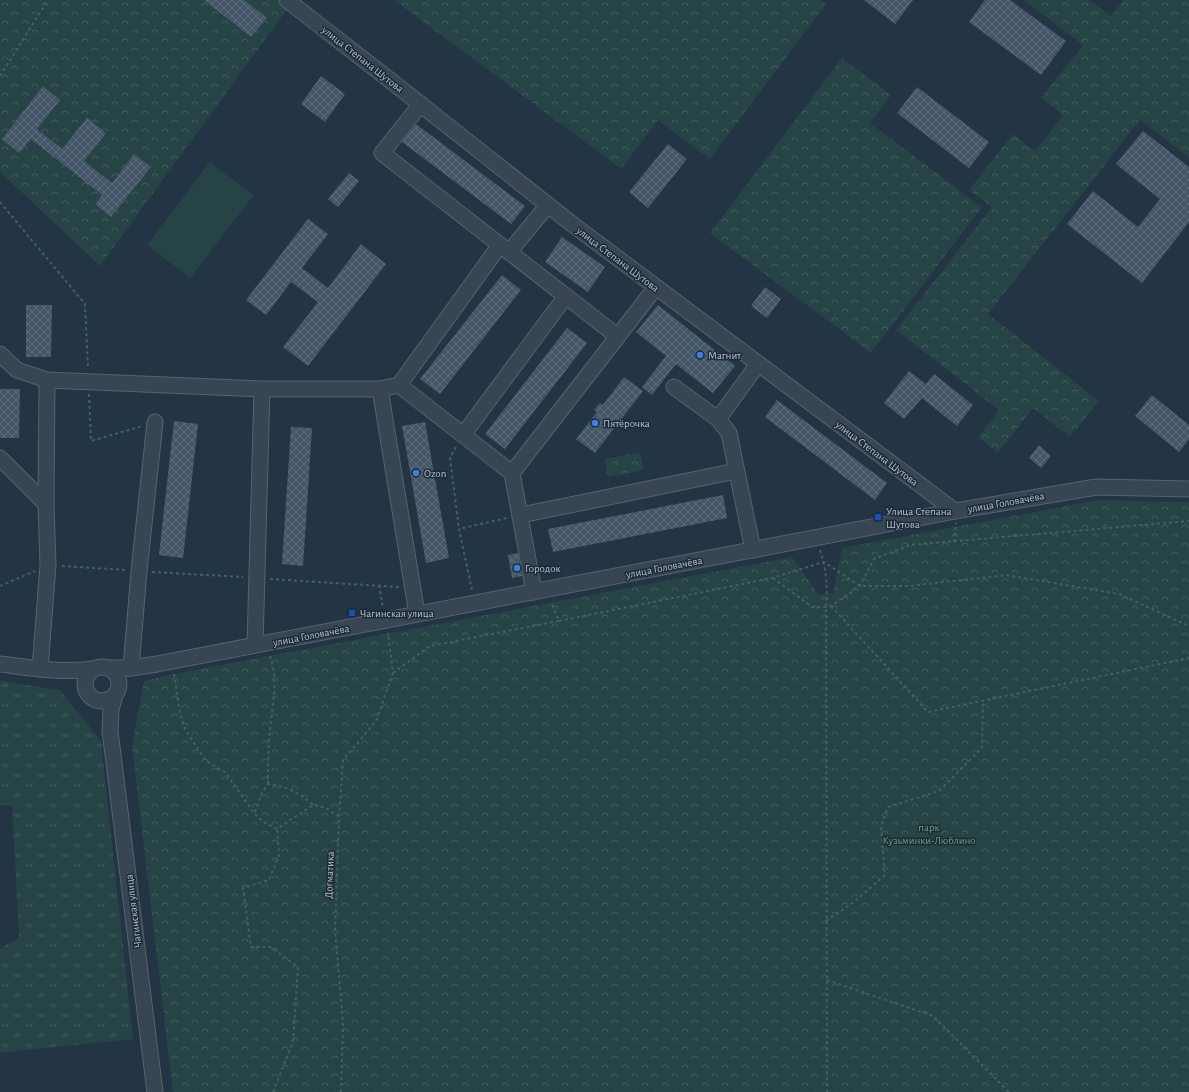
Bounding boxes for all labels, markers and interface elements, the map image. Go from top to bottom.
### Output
street label: улица Степана Шутова [319,24,405,95]
street label: улица Степана Шутова [574,224,661,294]
marker: Магнит [695,350,705,360]
place label: Магнит [708,350,741,361]
marker: Пятёрочка [590,418,600,428]
place label: Пятёрочка [603,418,650,429]
street label: улица Степана Шутова [833,418,920,488]
marker: Ozon [411,468,421,478]
place label: Ozon [424,468,446,479]
street label: улица Головачёва [966,490,1045,515]
place label: Улица Степана Шутова [886,506,952,530]
marker: Улица Степана Шутова [873,512,883,522]
street label: улица Головачёва [624,555,703,580]
marker: Городок [512,563,522,573]
place label: Городок [525,563,561,574]
marker: Чагинская улица [347,608,357,618]
place label: Чагинская улица [360,608,434,619]
street label: улица Головачёва [271,623,350,648]
park label: парк Кузьминки-Люблино [882,822,976,846]
street label: Догматика [323,851,336,899]
street label: Чагинская улица [124,874,143,948]

